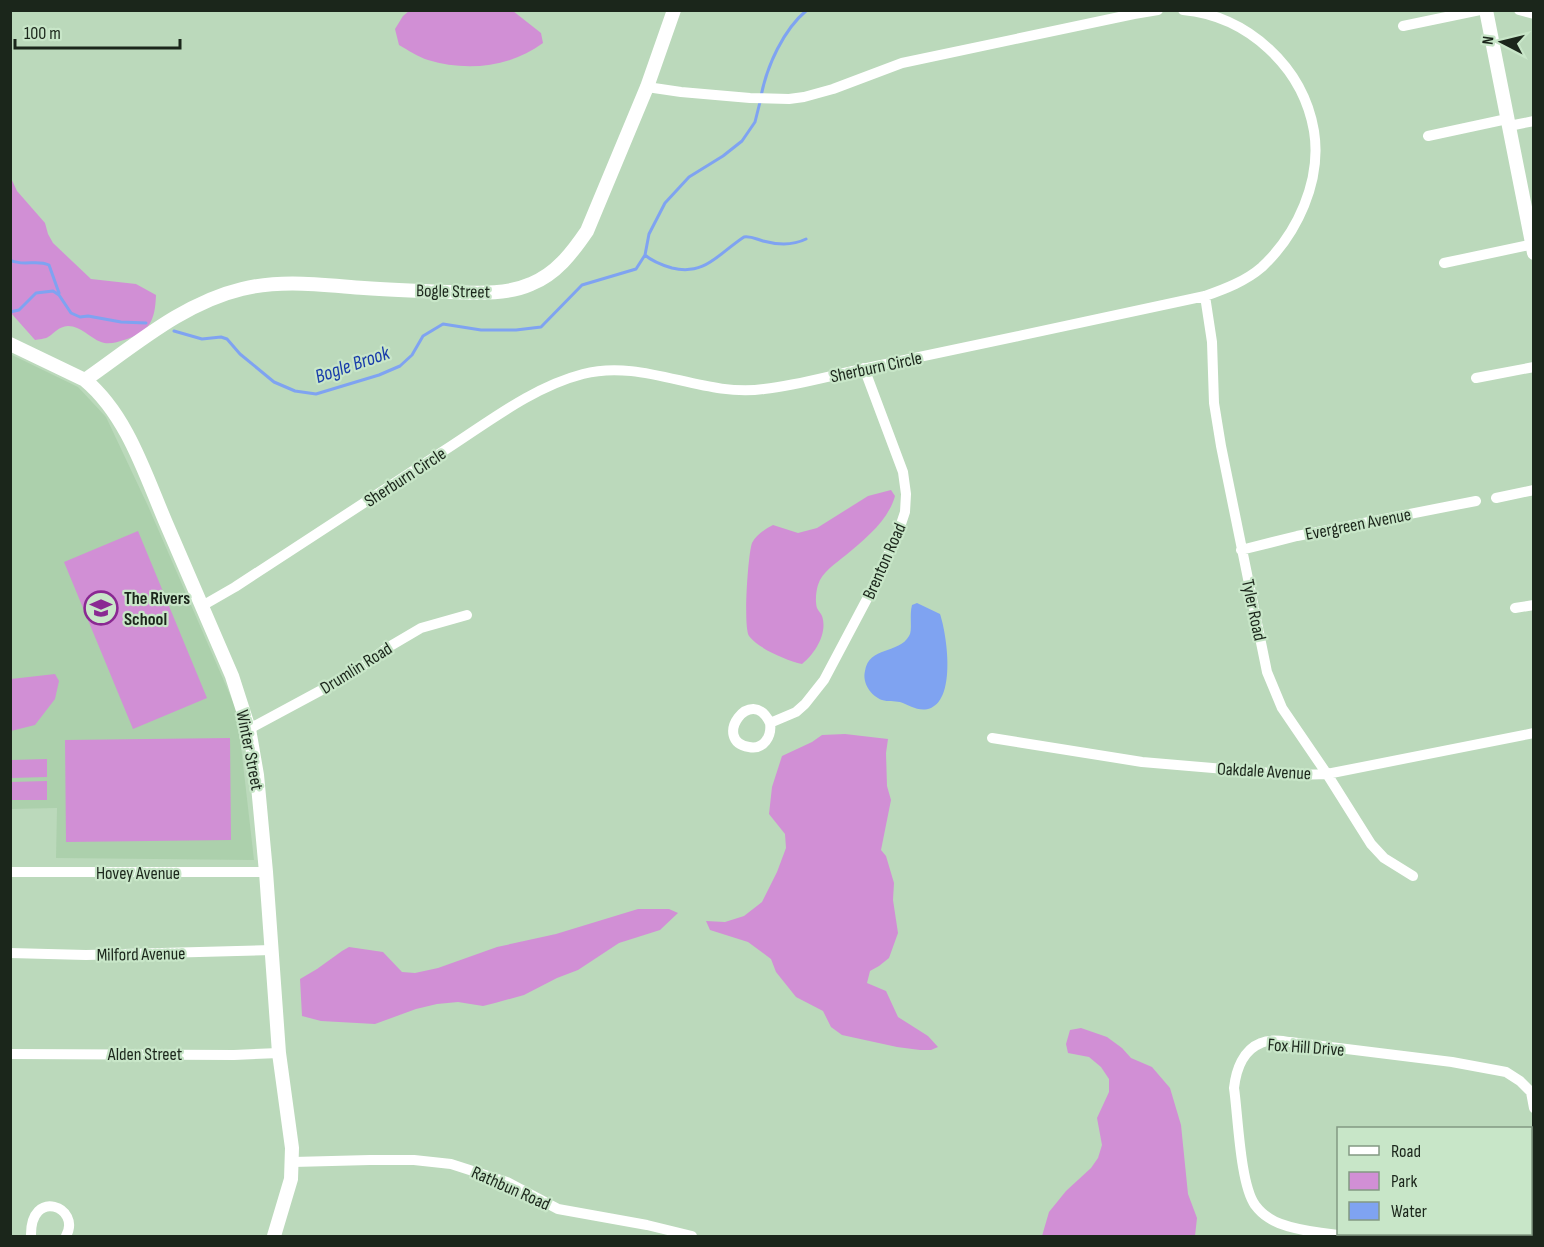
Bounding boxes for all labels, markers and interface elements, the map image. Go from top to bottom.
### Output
scale bar [15,12,180,50]
north arrow [1472,12,1532,72]
text: 100 m [24,23,61,44]
text: N [1479,35,1499,46]
street label: Bogle Street [416,280,491,303]
water label: Bogle Brook [312,341,393,389]
street label: Sherburn Circle [828,348,924,387]
street label: Sherburn Circle [360,443,450,512]
street label: Evergreen Avenue [1303,504,1413,545]
street label: Brenton Road [858,520,911,603]
street label: Tyler Road [1237,578,1270,643]
place label: The Rivers School [124,588,190,630]
school or university icon: The Rivers School [83,590,119,626]
street label: Drumlin Road [316,638,396,699]
street label: Winter Street [231,708,268,793]
street label: Oakdale Avenue [1216,759,1312,784]
street label: Hovey Avenue [96,863,180,884]
street label: Milford Avenue [96,943,186,966]
street label: Fox Hill Drive [1267,1034,1345,1061]
street label: Alden Street [107,1044,183,1065]
legend [1337,1127,1532,1235]
text: Road [1391,1141,1421,1162]
street label: Rathbun Road [468,1162,553,1215]
text: Park [1391,1171,1417,1192]
text: Water [1391,1201,1427,1222]

